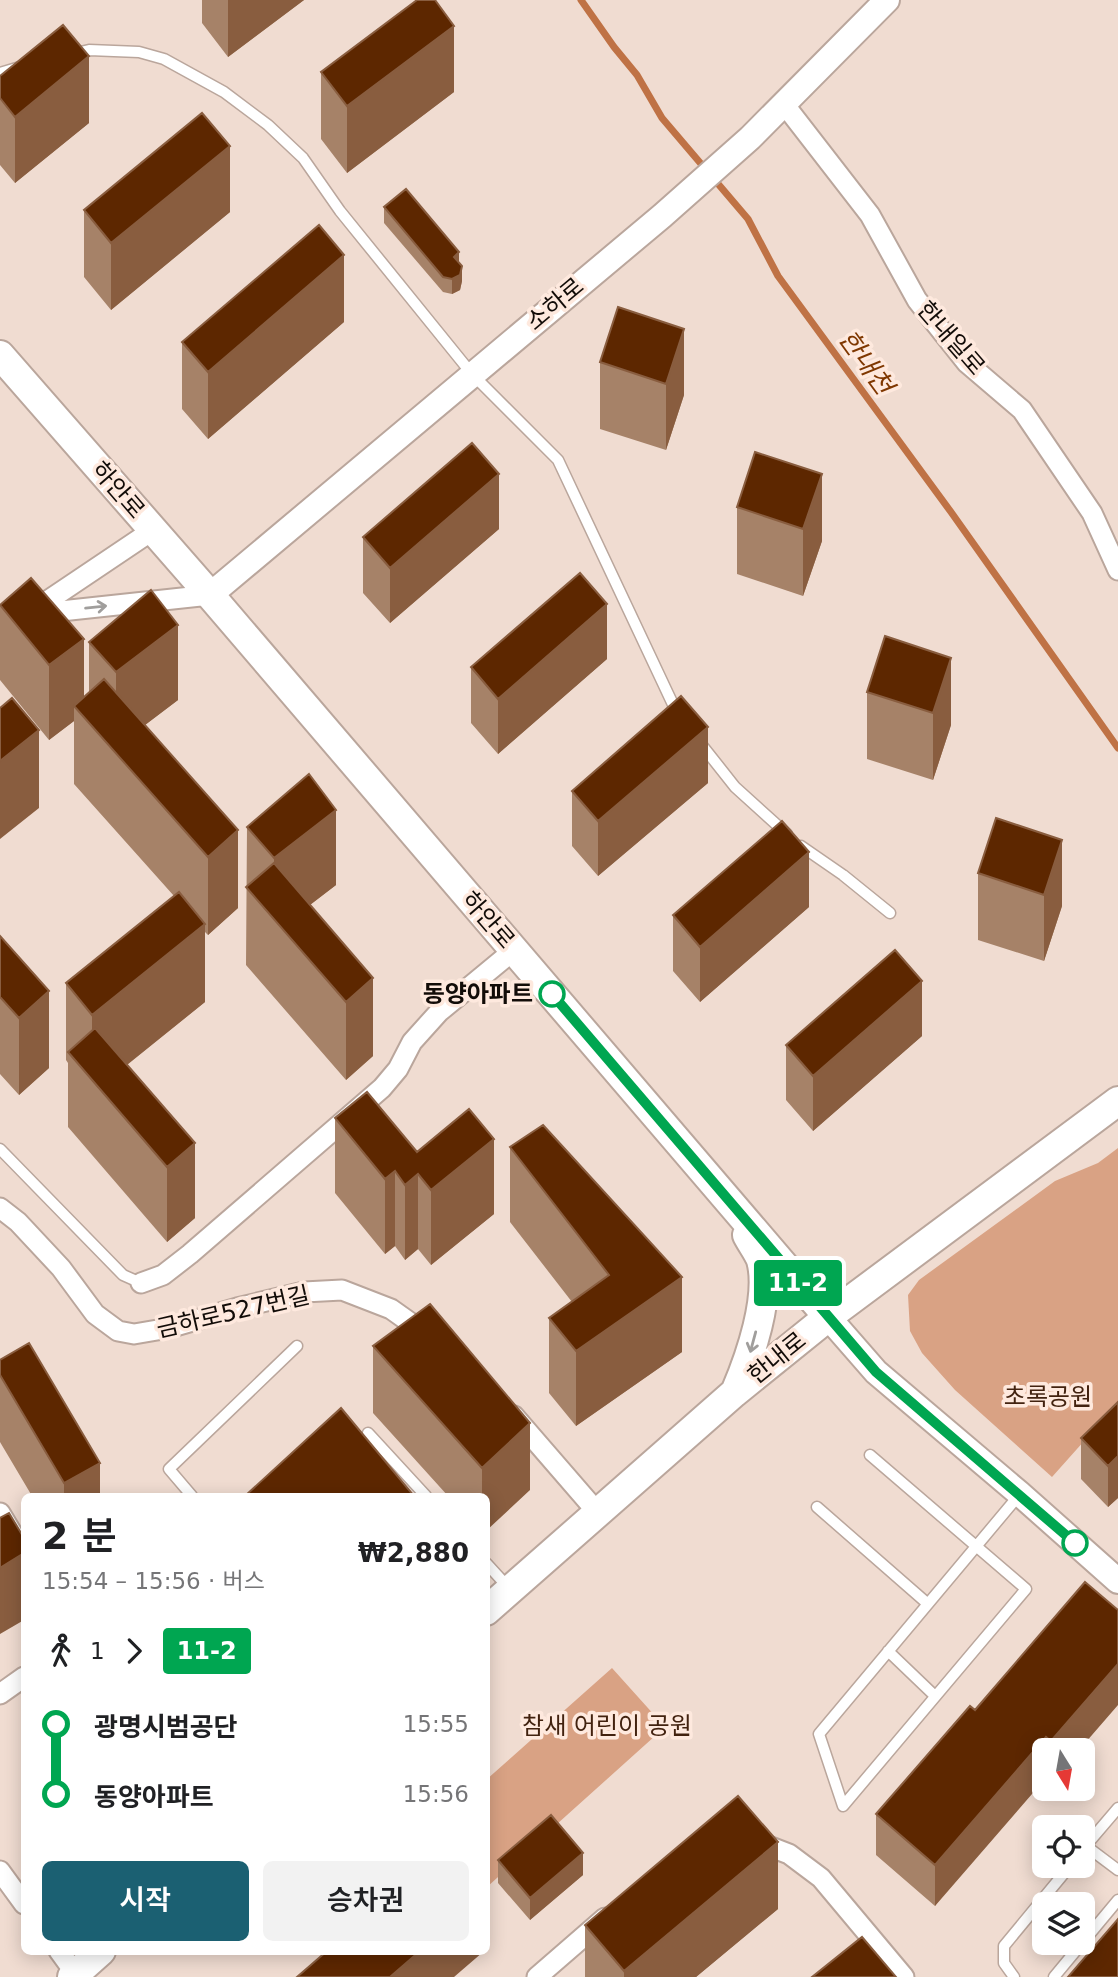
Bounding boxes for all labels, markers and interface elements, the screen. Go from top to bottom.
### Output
street label: 소하로 [521,272,589,336]
street label: 한내일로 [911,295,991,381]
water label: 한내천 [833,324,901,402]
street label: 하안로 [86,456,150,524]
one-way arrow [84,600,107,613]
street label: 하안로 [456,886,520,954]
place label: 동양아파트 [423,980,533,1008]
marker: 동양아파트 [539,981,565,1007]
line badge: 11-2 [749,1260,847,1306]
text: 11-2 [768,1269,828,1297]
street label: 금하로527번길 [154,1281,312,1343]
street label: 한내로 [742,1326,812,1390]
one-way arrow [746,1330,759,1353]
park label: 초록공원 [1004,1383,1092,1411]
text: 2 분 [42,1514,117,1558]
unlabelled marker [1062,1530,1088,1556]
text: ₩2,880 [358,1538,469,1568]
text: 15:54 – 15:56 · 버스 [42,1568,265,1594]
icon: walk [42,1632,80,1670]
icon: forward [115,1632,153,1670]
text: 11-2 [177,1637,237,1665]
text: 1 [90,1638,105,1664]
text: 15:55 [403,1711,469,1737]
text: 광명시범공단 [94,1712,238,1742]
park label: 참새 어린이 공원 [522,1712,692,1740]
north arrow [1032,1738,1096,1801]
map controls [1032,1738,1095,1955]
text: 15:56 [403,1781,469,1807]
text: 동양아파트 [94,1782,214,1812]
button: locate [1032,1815,1095,1878]
button: 시작 [42,1861,249,1941]
button: 승차권 [263,1861,469,1941]
button: layers [1032,1892,1095,1955]

